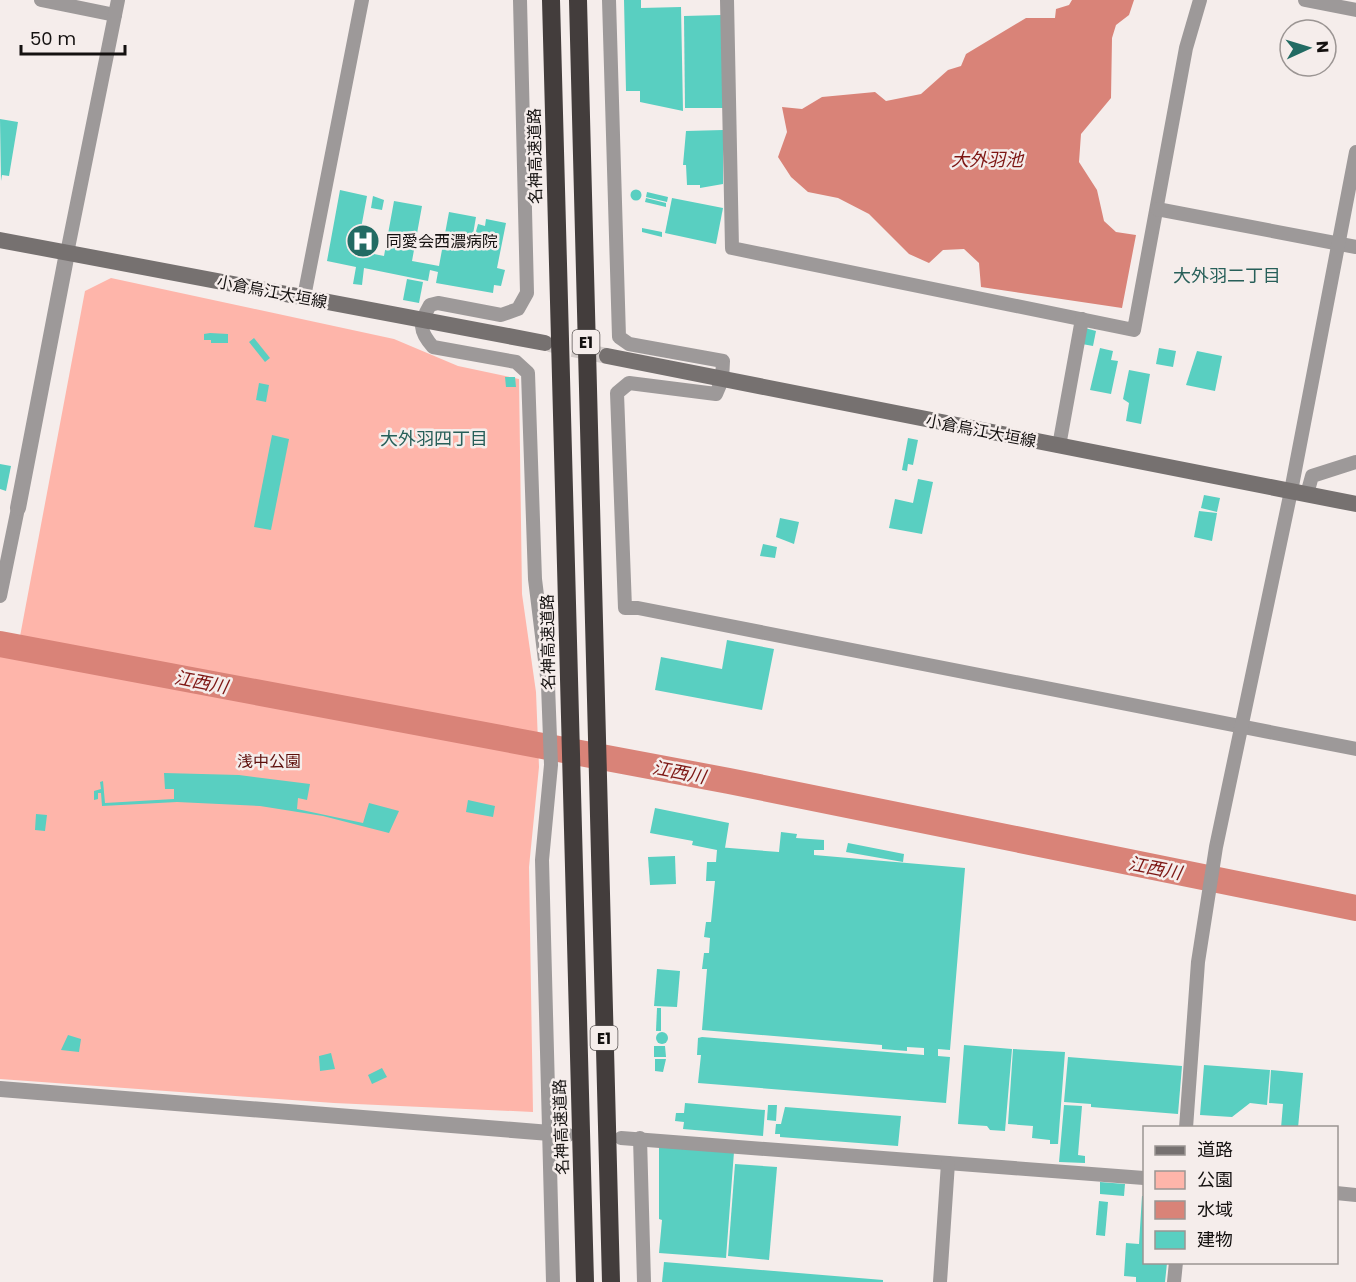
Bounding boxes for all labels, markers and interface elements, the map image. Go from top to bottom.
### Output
scale bar [21,18,124,56]
north arrow [1278,18,1338,78]
text: 50 m [30,26,76,51]
text: N [1311,40,1334,54]
street label: 名神高速道路 [523,108,547,204]
water label: 大外羽池 [951,147,1025,172]
hospital icon: 同愛会西濃病院 [345,223,381,259]
place label: 同愛会西濃病院 [386,230,498,253]
district label: 大外羽二丁目 [1173,263,1281,288]
street label: 小倉烏江大垣線 [215,270,329,314]
road number: E1 [572,330,600,354]
street label: 小倉烏江大垣線 [924,409,1038,453]
district label: 大外羽四丁目 [380,426,488,451]
street label: 名神高速道路 [536,594,560,690]
water label: 江西川 [172,665,232,700]
park label: 浅中公園 [237,750,301,773]
water label: 江西川 [650,755,710,790]
water label: 江西川 [1126,851,1186,886]
road number: E1 [590,1026,618,1050]
street label: 名神高速道路 [548,1079,574,1175]
legend [1143,1126,1338,1264]
text: 道路 [1197,1137,1233,1162]
text: 公園 [1197,1167,1233,1192]
text: 水域 [1197,1197,1233,1222]
text: 建物 [1197,1227,1233,1252]

